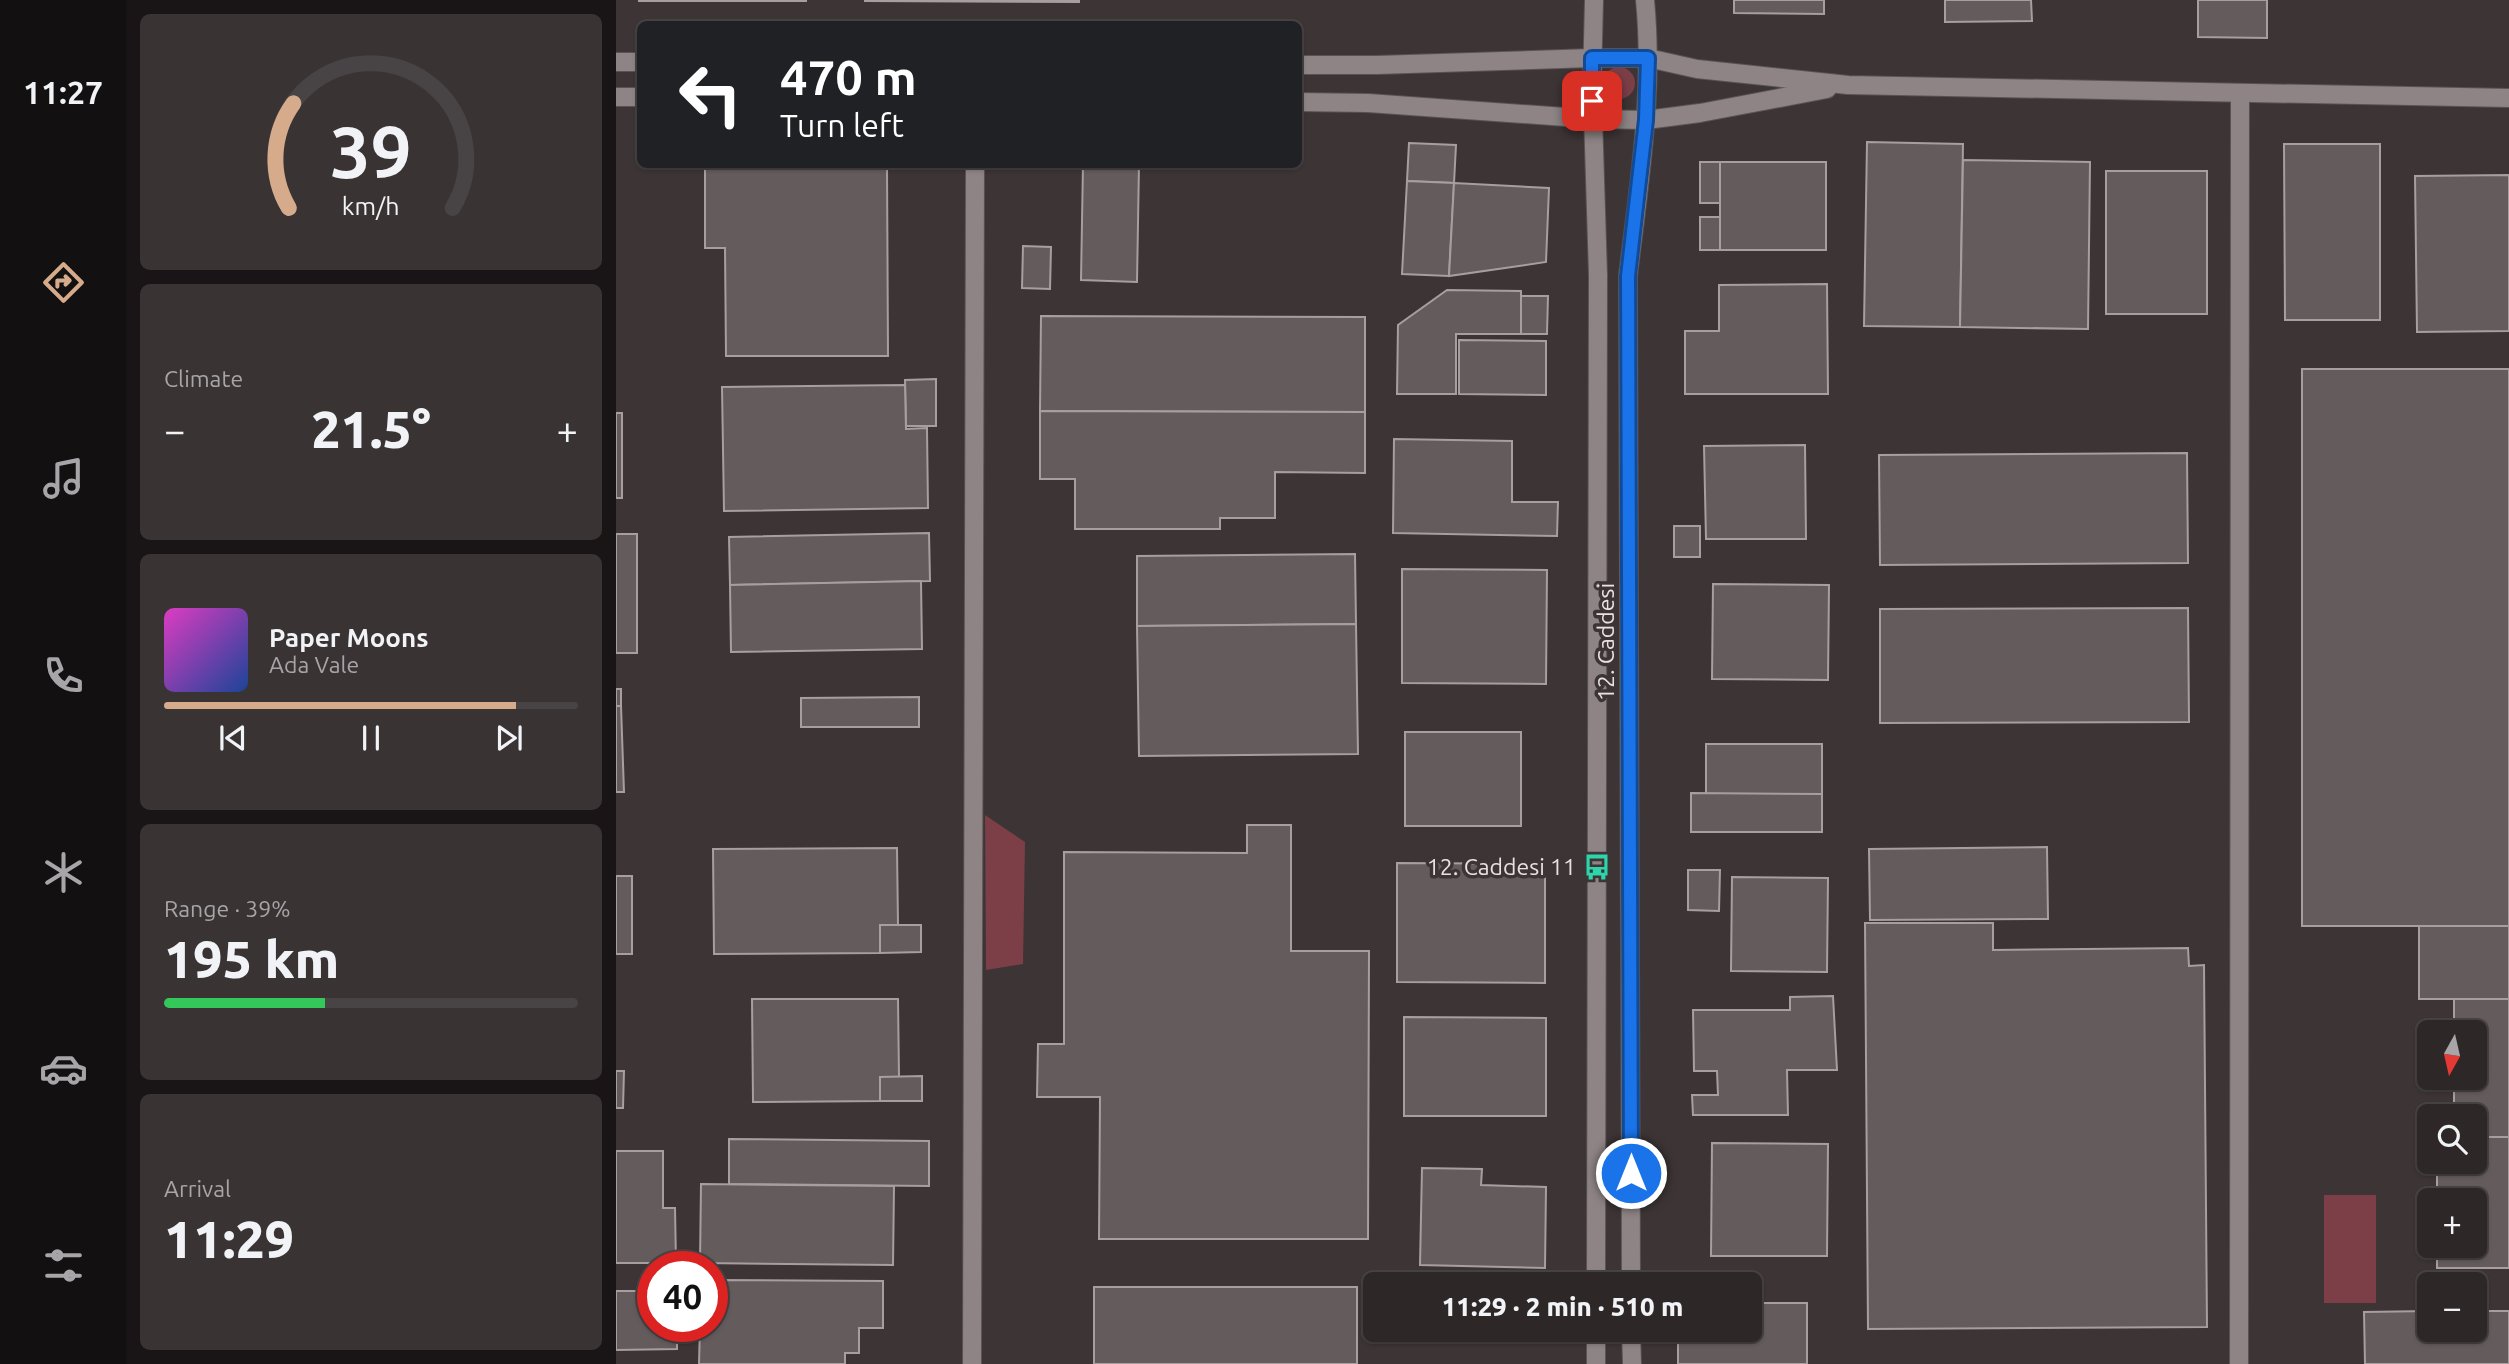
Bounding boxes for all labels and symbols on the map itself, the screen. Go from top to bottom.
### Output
pin [1562,71,1622,131]
street label: 12. Caddesi [1593,583,1618,701]
bus stop icon: 12. Caddesi 11 [1582,852,1612,882]
place label: 12. Caddesi 11 [1427,854,1576,879]
north arrow [2417,1020,2487,1090]
position arrow [1594,1136,1668,1210]
speed limit sign: 40 [637,1251,728,1342]

